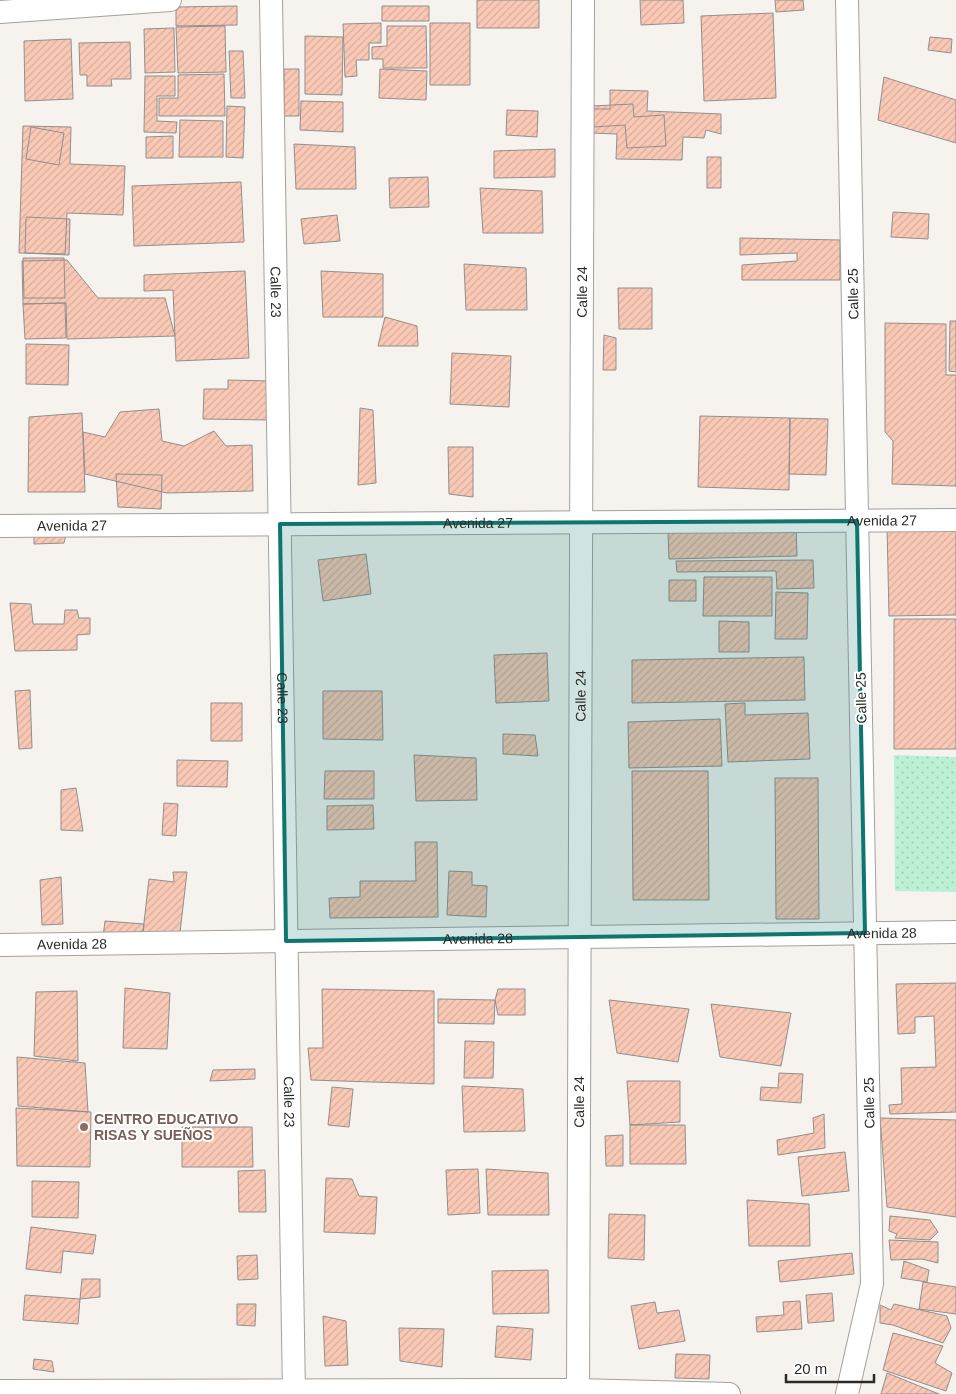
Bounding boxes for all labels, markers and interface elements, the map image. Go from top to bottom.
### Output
street label: Calle 23 [267,266,284,318]
street label: Calle 24 [574,266,590,318]
street label: Calle 25 [845,268,861,320]
street label: Avenida 27 [847,512,917,529]
street label: Avenida 27 [443,515,513,531]
street label: Avenida 27 [37,517,107,534]
street label: Calle 24 [572,670,589,722]
street label: Calle 23 [274,672,291,724]
street label: Calle 25 [853,672,869,724]
street label: Avenida 28 [847,925,917,941]
street label: Avenida 28 [443,930,513,947]
street label: Avenida 28 [37,936,107,952]
street label: Calle 23 [281,1076,298,1128]
street label: Calle 24 [571,1076,587,1128]
street label: Calle 25 [861,1077,877,1129]
place label: CENTRO EDUCATIVO RISAS Y SUEÑOS [94,1111,239,1143]
marker: CENTRO EDUCATIVO RISAS Y SUEÑOS [78,1121,90,1133]
scale bar [786,1352,874,1384]
text: 20 m [794,1360,827,1377]

